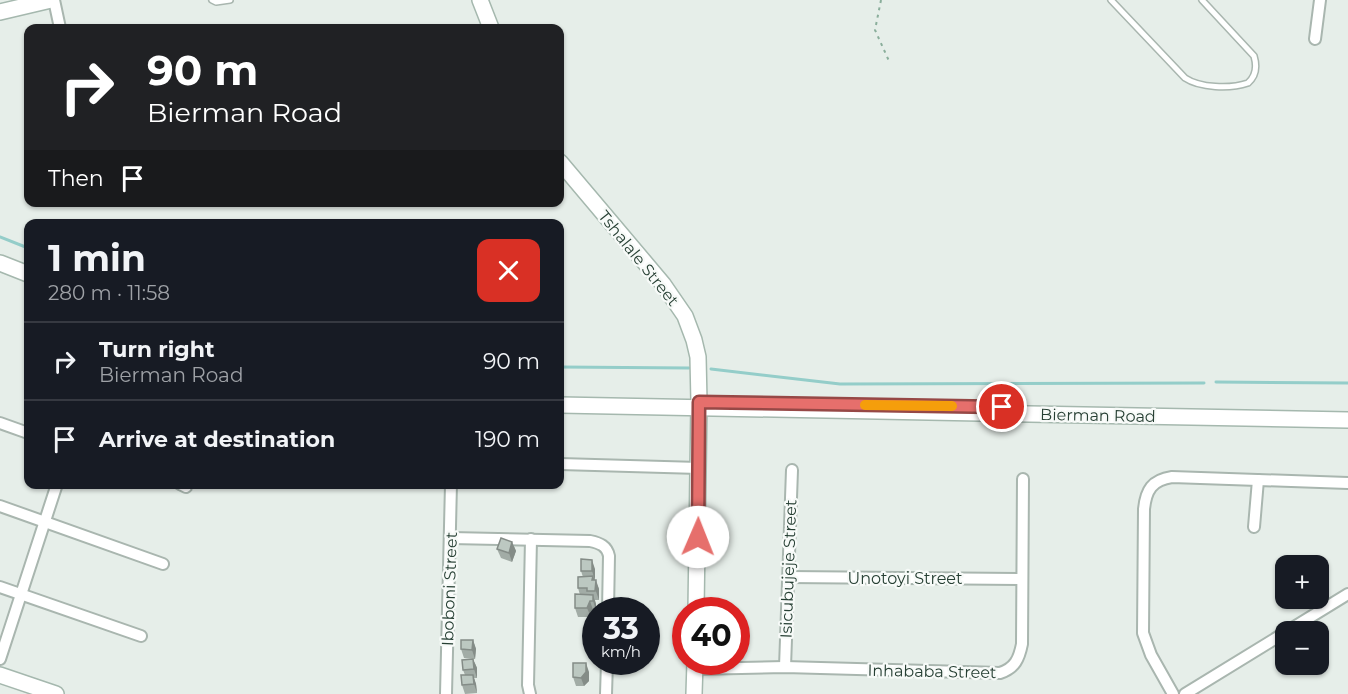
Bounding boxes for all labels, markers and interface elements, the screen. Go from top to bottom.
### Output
text: 90 m [147,44,258,96]
icon: right [48,48,126,126]
text: Bierman Road [147,96,342,129]
icon: arrive [116,162,149,195]
text: Then [48,165,104,192]
street label: Tshalale Street [594,207,683,310]
text: 1 min [48,236,146,280]
button: close [477,239,540,302]
text: 280 m · 11:58 [48,281,170,305]
text: Turn right [99,336,214,363]
icon: right [48,345,81,378]
text: 90 m [483,348,540,375]
text: Bierman Road [99,363,243,387]
pin [976,381,1027,432]
icon: arrive [985,390,1018,423]
street label: Bierman Road [1040,405,1156,426]
icon: arrive [48,423,81,456]
text: Arrive at destination [99,426,335,453]
text: 190 m [475,426,540,453]
street label: Isicubujeje Street [777,499,800,639]
position arrow [666,505,730,569]
street label: Iboboni Street [438,531,461,646]
map controls [1275,555,1329,675]
button: + [1275,555,1329,609]
street label: Unotoyi Street [847,569,963,588]
speed limit sign: 40 [672,597,750,675]
text: 33 [603,610,639,647]
button: − [1275,621,1329,675]
text: km/h [601,642,641,661]
street label: Inhababa Street [867,661,997,682]

